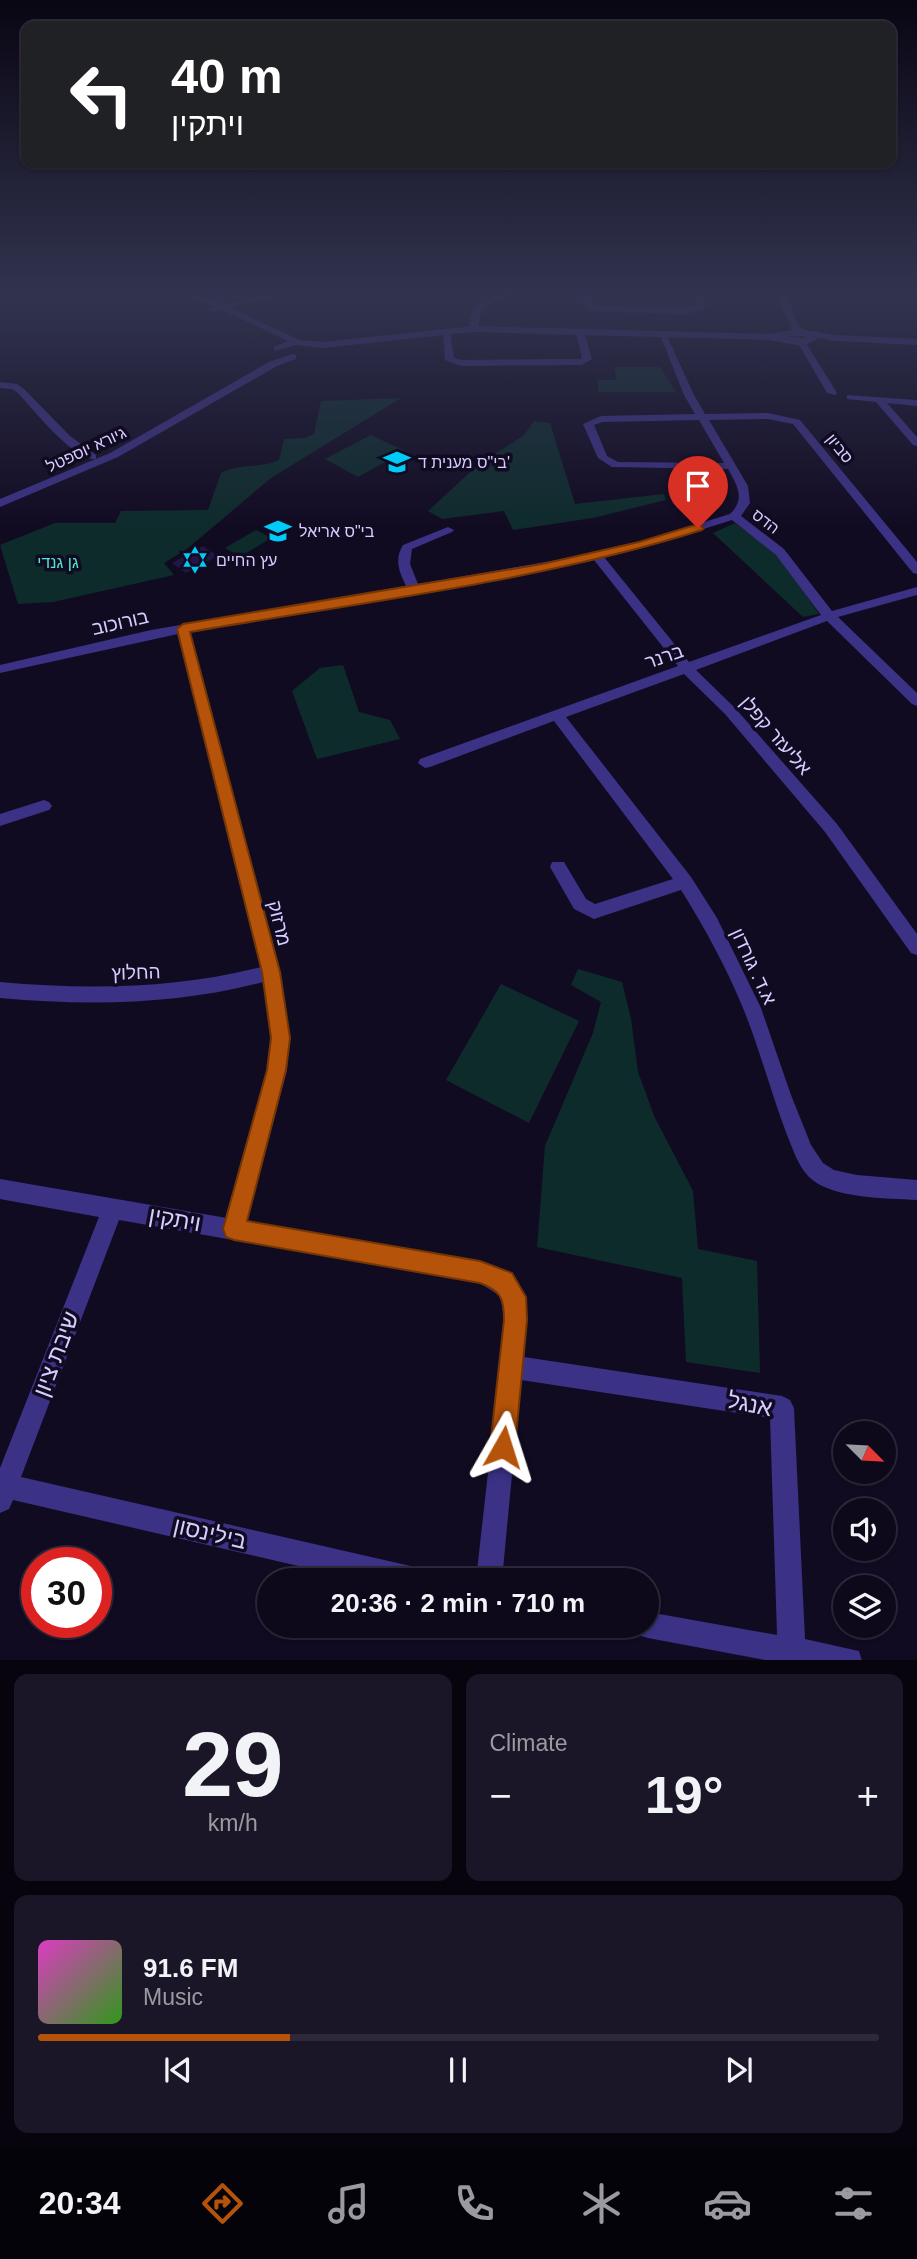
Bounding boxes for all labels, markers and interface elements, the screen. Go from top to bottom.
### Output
icon: left [56,49,147,140]
text: 40 m [171,49,283,103]
text: ויתקין [171,106,244,142]
street label: גיורא יוספטל [44,424,129,475]
street label: סביון [823,430,856,466]
school or university icon: בי"ס מענית ד' [382,447,412,477]
place label: בי"ס מענית ד' [418,454,510,471]
pin [668,456,728,528]
icon: arrive [679,467,717,505]
street label: הדס [749,506,782,537]
school or university icon: בי"ס אריאל [263,516,293,546]
place label: בי"ס אריאל [299,523,375,540]
synagogue icon: עץ החיים [180,545,210,575]
place label: עץ החיים [216,552,277,569]
park label: גן גנדי [37,554,79,571]
street label: בורוכוב [90,606,151,639]
street label: ברנר [642,640,686,673]
street label: אליעזר קפלן [736,692,815,779]
street label: מרזוק [264,898,295,948]
street label: א.ד. גורדון [727,925,780,1008]
street label: החלוץ [111,961,161,984]
street label: ויתקין [147,1202,203,1236]
street label: שיבת ציון [28,1308,84,1400]
street label: אנגל [726,1387,775,1421]
position arrow [466,1410,540,1484]
north arrow [833,1421,896,1484]
map controls [833,1421,896,1638]
button: sound [833,1498,896,1561]
street label: בילינסון [171,1512,249,1554]
speed limit sign: 30 [21,1547,112,1638]
button: layers [833,1575,896,1638]
text: 20:36 · 2 min · 710 m [331,1588,585,1618]
text: 29 [182,1714,283,1815]
text: Climate [490,1730,567,1756]
text: 19° [645,1766,724,1824]
text: − [490,1775,512,1817]
text: + [857,1775,879,1817]
text: km/h [208,1810,258,1836]
text: 91.6 FM [143,1953,238,1983]
text: Music [143,1984,203,2010]
icon: previous [159,2051,197,2089]
icon: pause [439,2051,477,2089]
icon: next [720,2051,758,2089]
icon: directions [198,2179,247,2228]
icon: music [324,2179,373,2228]
icon: phone [450,2179,499,2228]
icon: climate [577,2179,626,2228]
icon: car [703,2179,752,2228]
icon: filters [829,2179,878,2228]
text: 20:34 [39,2185,120,2221]

